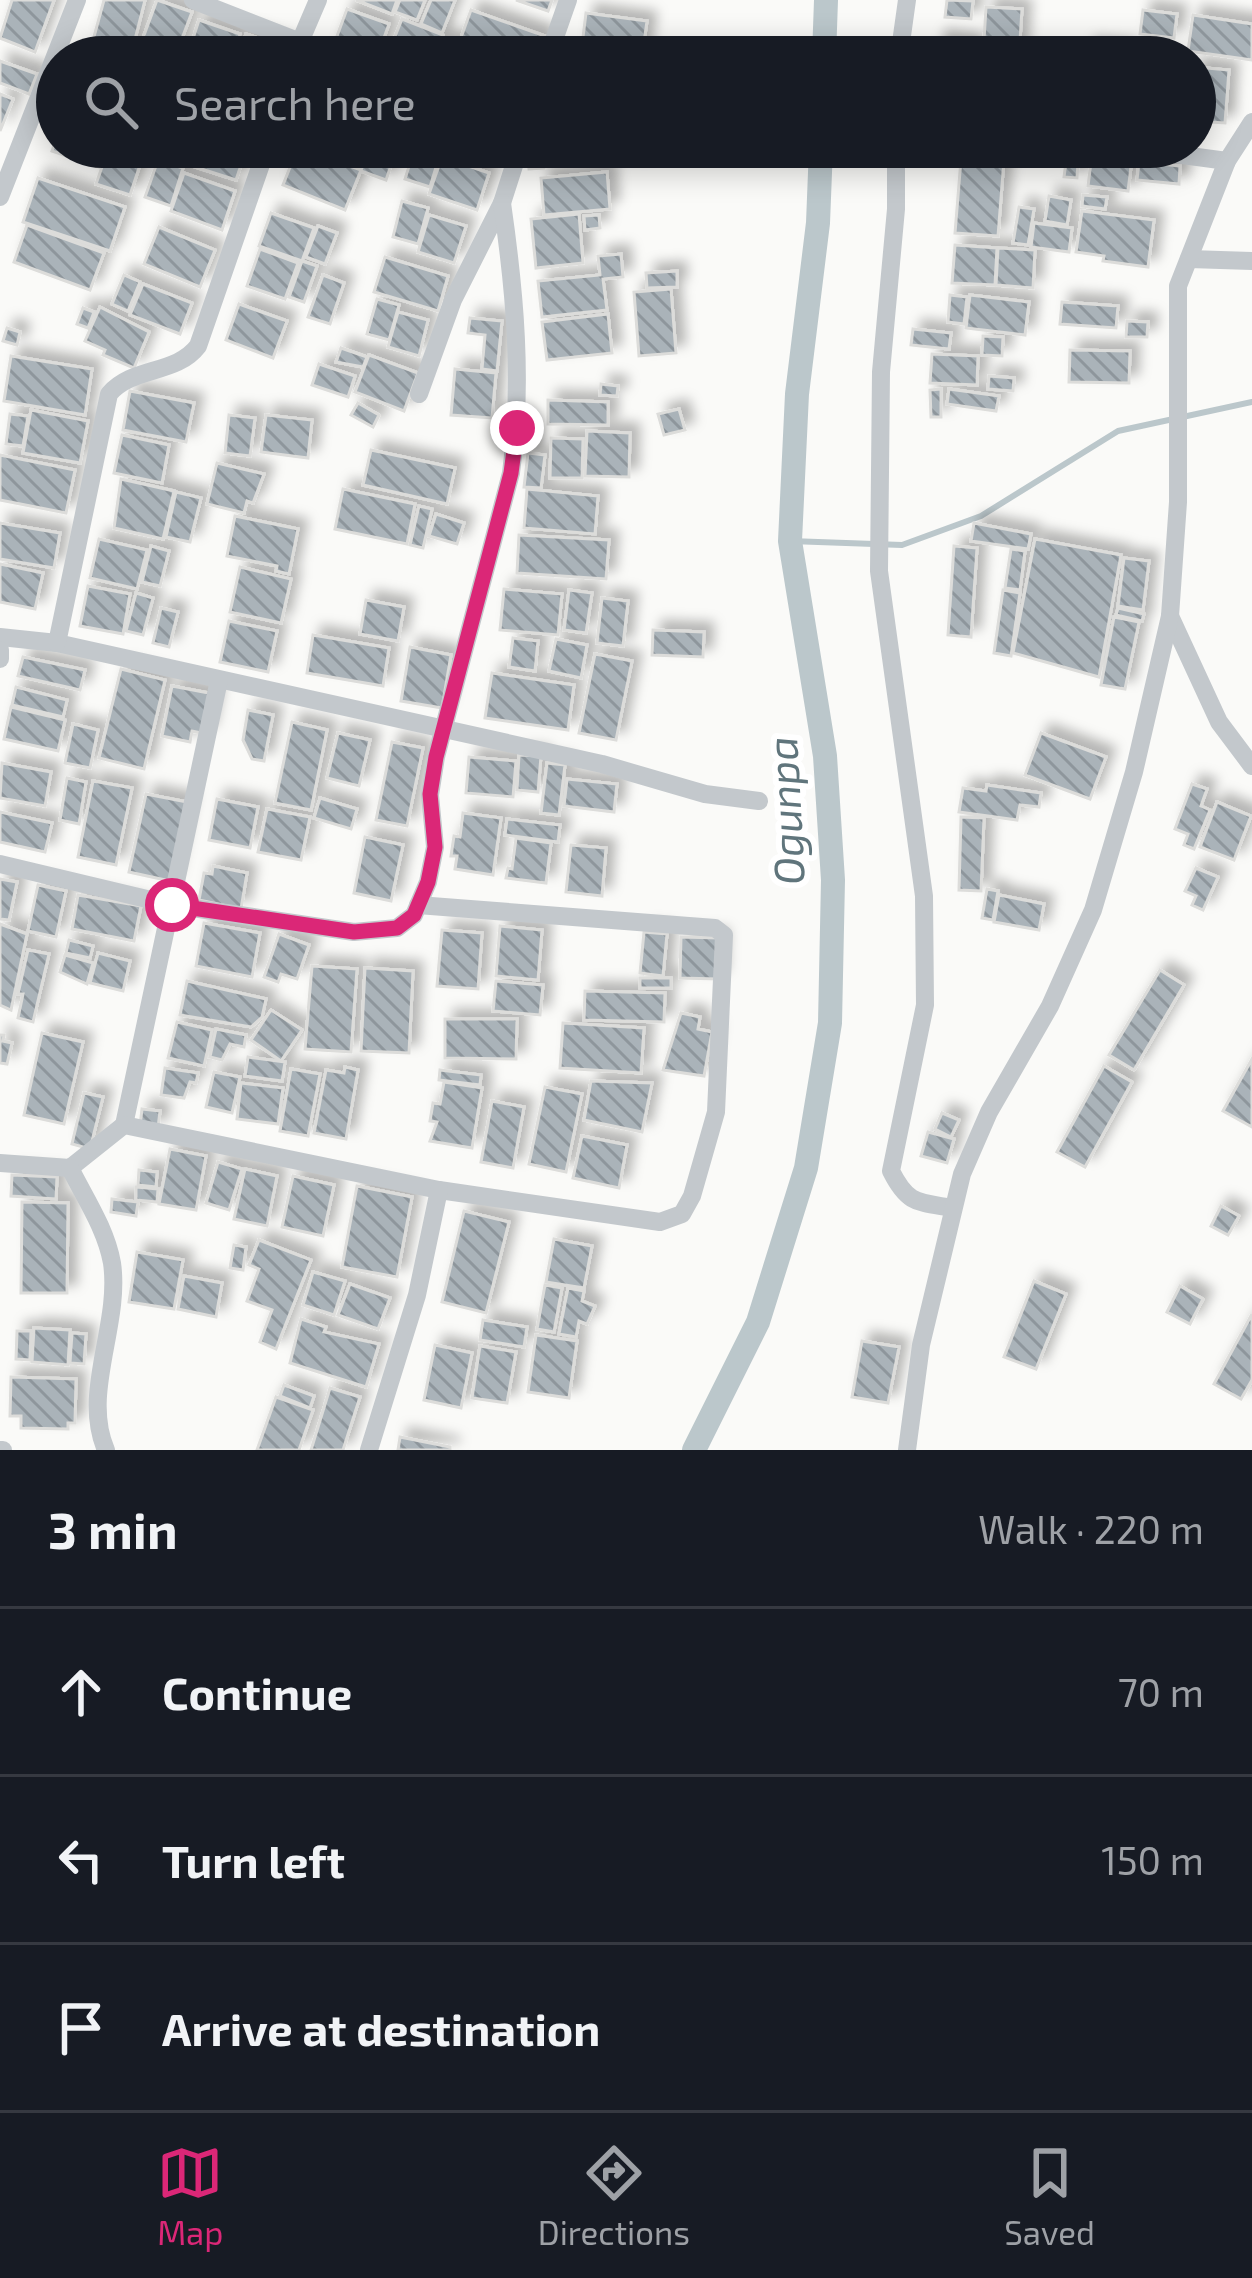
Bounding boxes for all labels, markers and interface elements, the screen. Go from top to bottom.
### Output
search box [36,36,1216,168]
icon: search [78,69,144,135]
text: Search here [174,75,416,129]
route end [490,401,544,455]
water label: Ogunpa [755,736,814,886]
route start [145,878,199,932]
text: 3 min [48,1498,178,1559]
text: Walk · 220 m [978,1505,1204,1552]
icon: ahead [48,1659,114,1725]
text: Continue [162,1665,352,1719]
text: 70 m [1118,1668,1204,1715]
icon: left [48,1827,114,1893]
text: Turn left [162,1833,345,1887]
text: 150 m [1101,1836,1204,1883]
icon: arrive [48,1995,114,2061]
text: Arrive at destination [162,2001,600,2055]
tab: Map [157,2140,223,2252]
tab: Directions [538,2140,690,2252]
tab: Saved [1004,2140,1095,2252]

